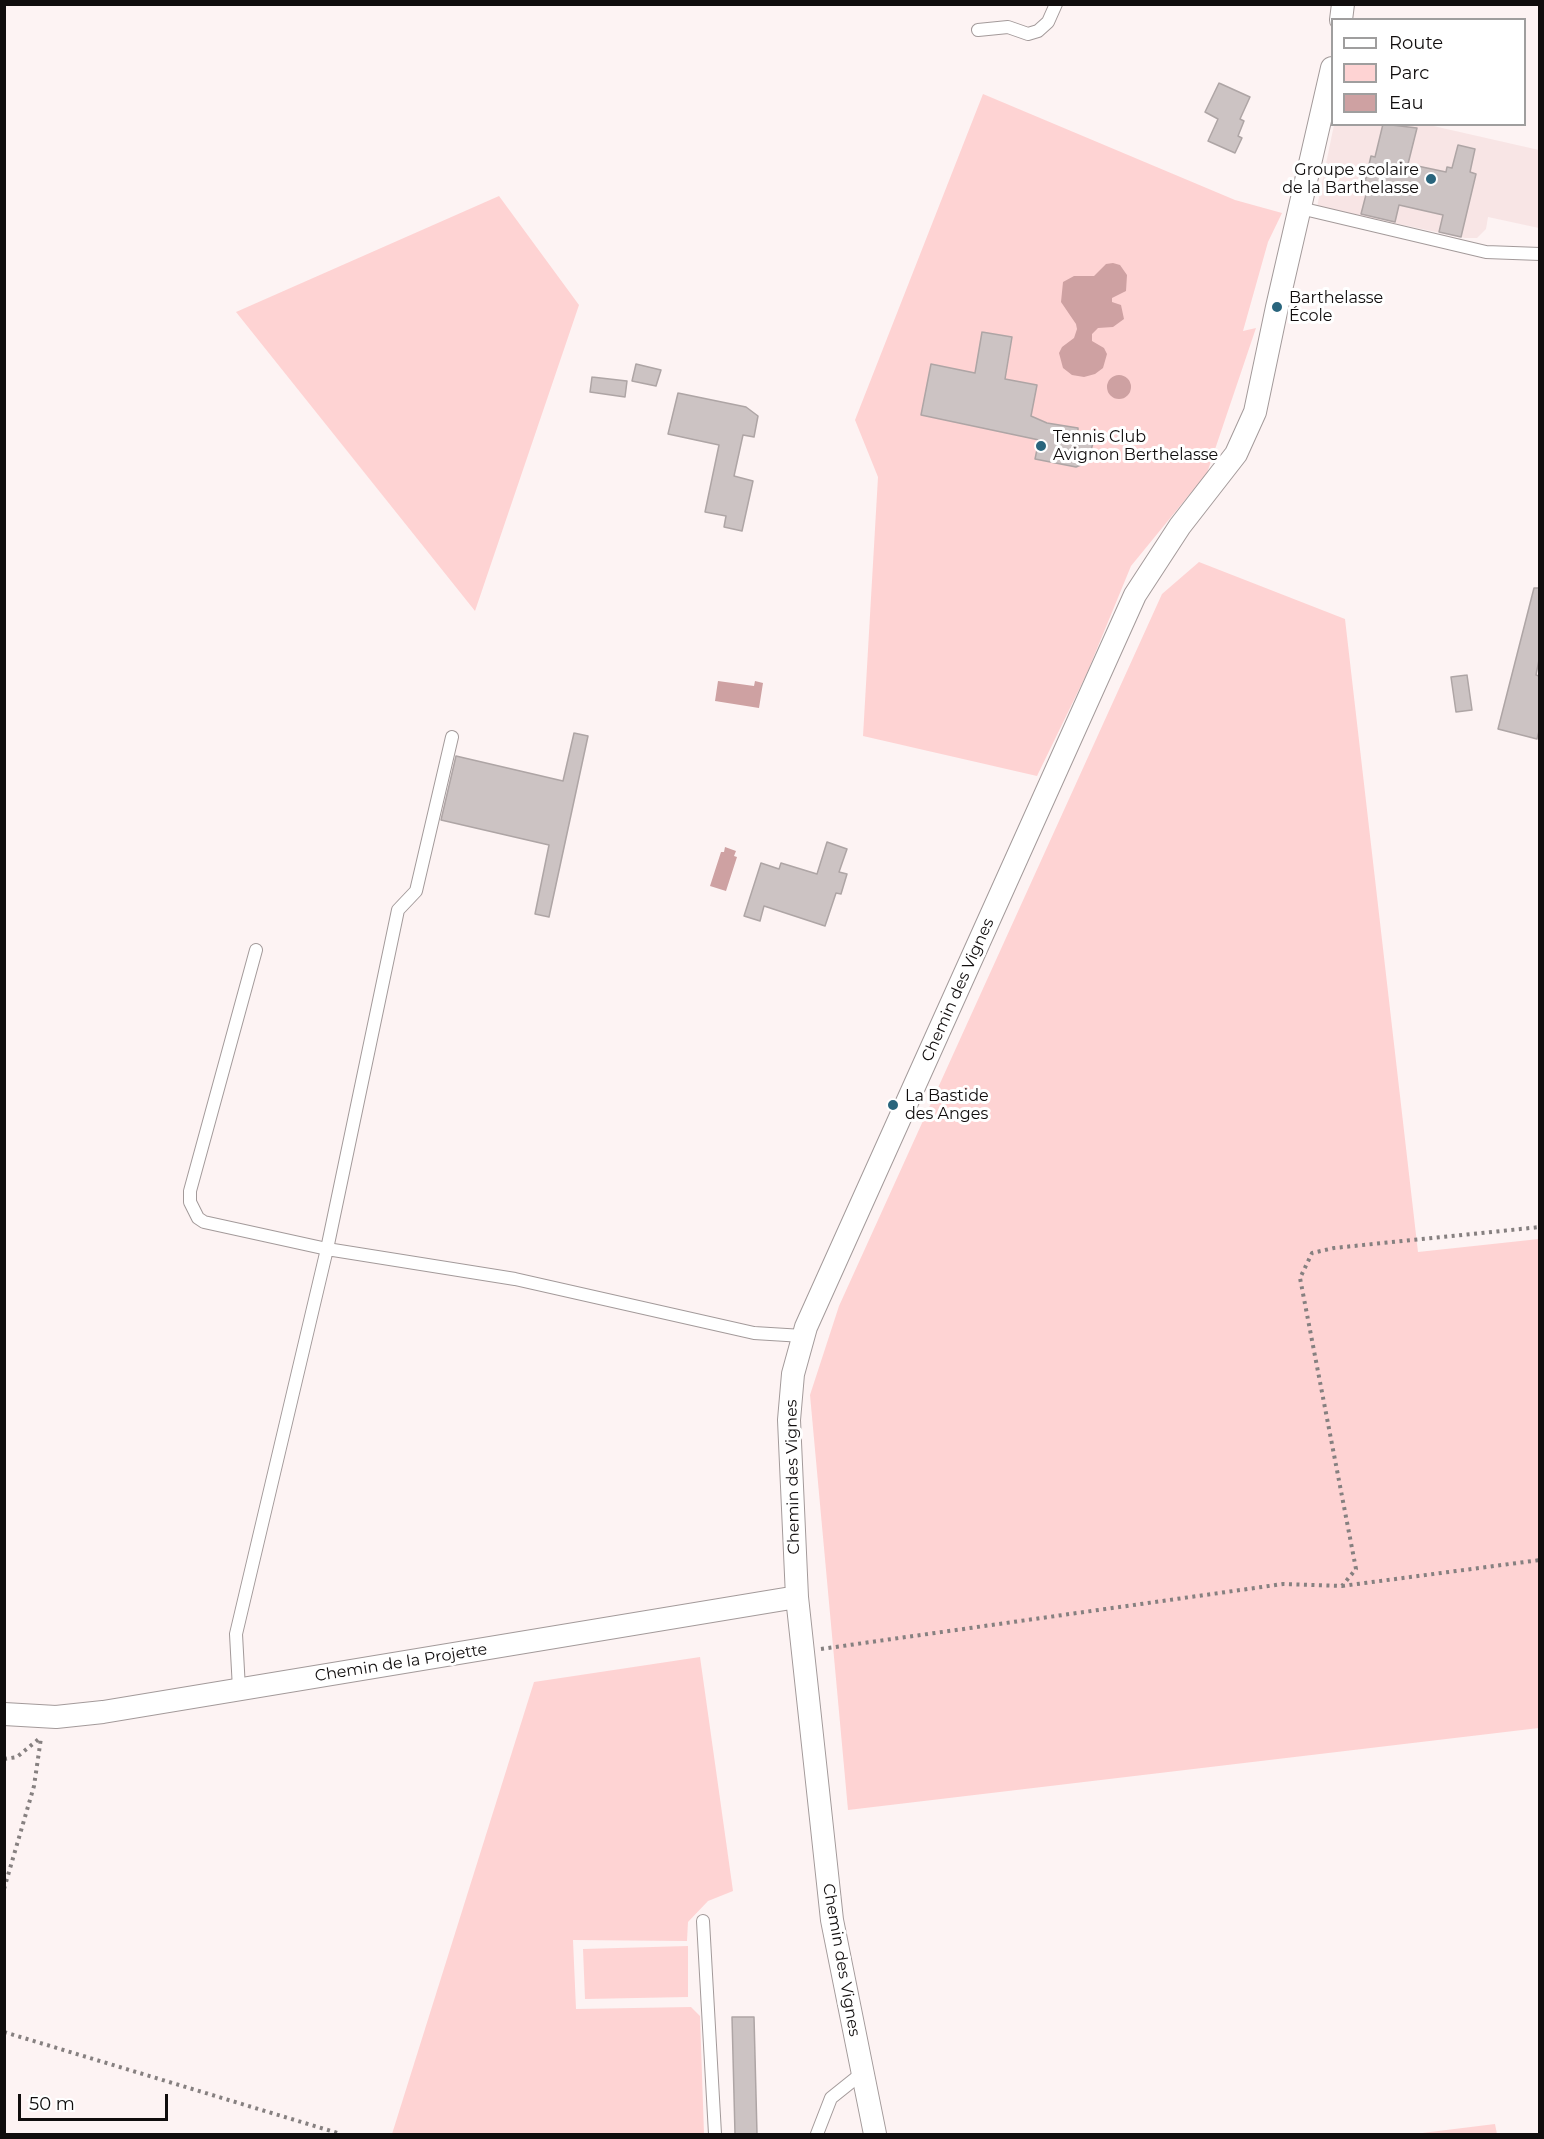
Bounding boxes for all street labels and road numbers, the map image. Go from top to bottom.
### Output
street label: Chemin des Vignes [918,915,998,1065]
street label: Chemin des Vignes [782,1399,804,1555]
street label: Chemin de la Projette [313,1640,489,1686]
street label: Chemin des Vignes [818,1882,864,2038]

